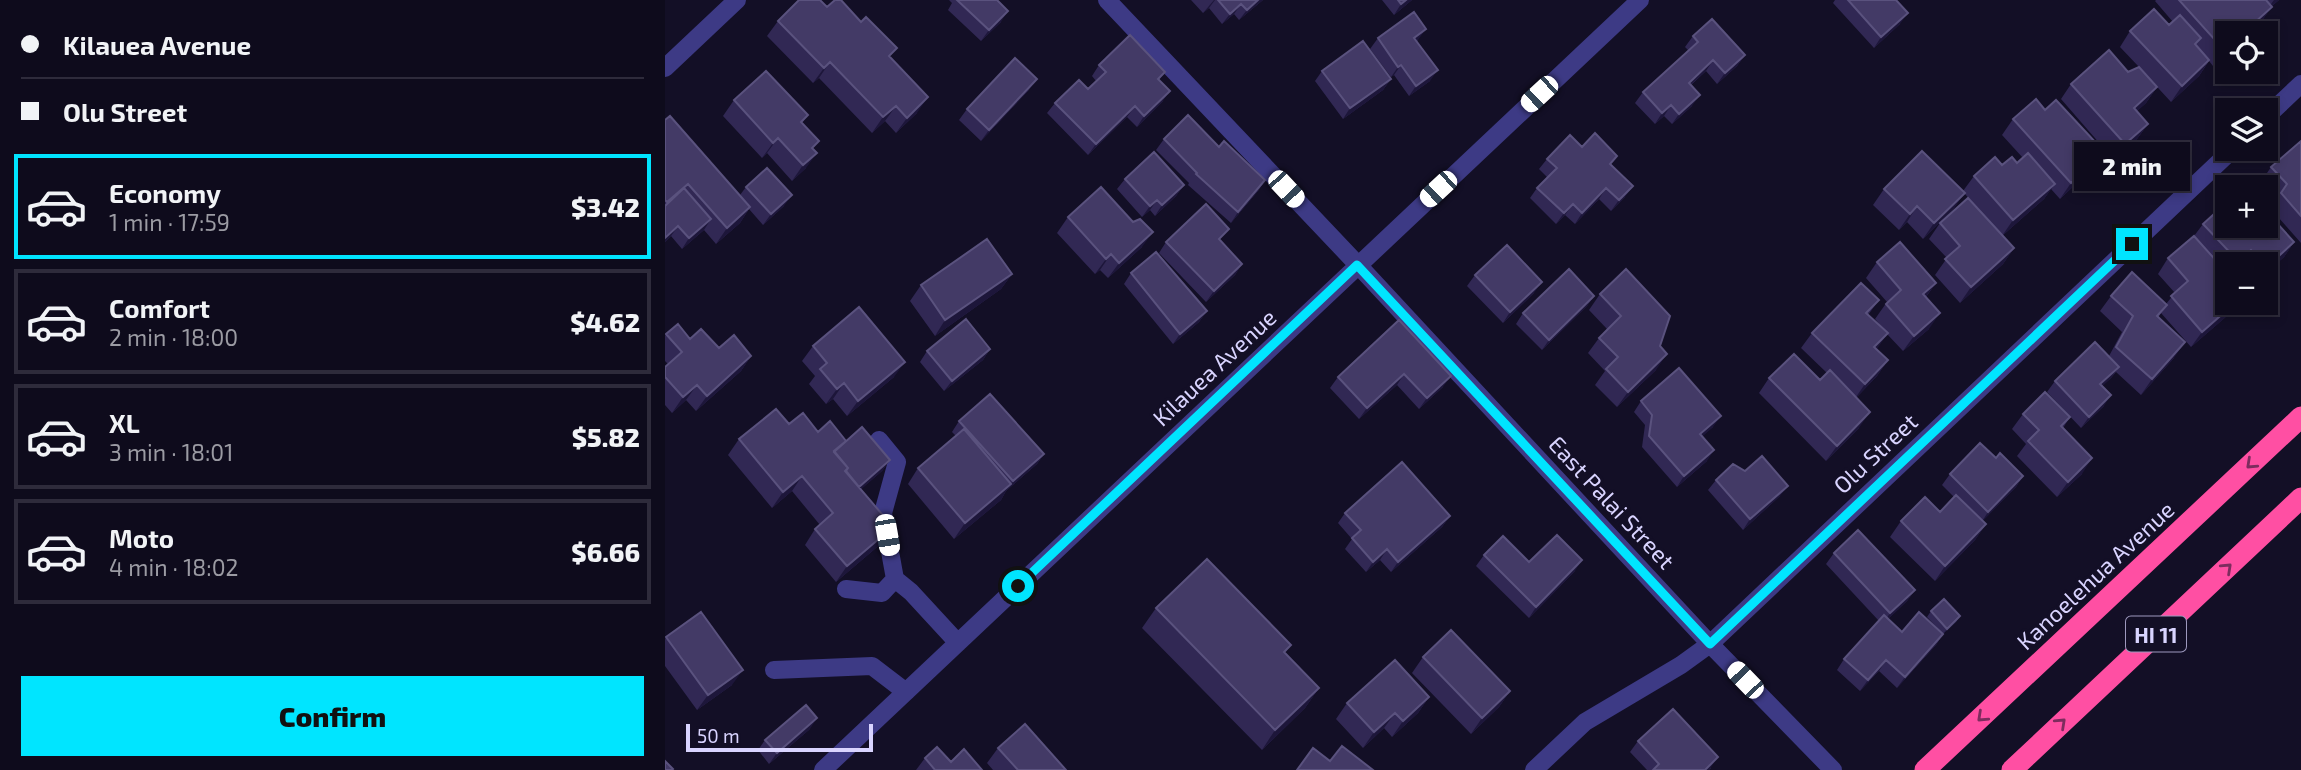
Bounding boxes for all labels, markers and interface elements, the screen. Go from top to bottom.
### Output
map controls [2215,21,2278,315]
button: locate [2215,21,2278,84]
text: Kilauea Avenue [63,29,251,60]
car [1517,72,1562,116]
text: Olu Street [63,96,187,127]
button: layers [2215,98,2278,161]
callout: 2 min [2074,142,2190,191]
text: 2 min [2102,152,2162,180]
car [1264,166,1309,212]
car [1416,167,1461,211]
icon: car [25,175,88,238]
button: + [2215,175,2278,238]
text: Economy [109,177,221,208]
text: $3.42 [571,191,640,222]
text: 1 min · 17:59 [109,208,230,236]
route end [2116,228,2148,260]
button: − [2215,252,2278,315]
icon: car [25,290,88,353]
text: Comfort [109,292,210,323]
street label: Kilauea Avenue [1146,303,1282,431]
text: $4.62 [570,306,640,337]
text: 2 min · 18:00 [109,323,238,351]
icon: car [25,405,88,468]
text: XL [109,407,140,438]
street label: Olu Street [1827,407,1923,499]
text: $5.82 [572,421,640,452]
street label: East Palai Street [1543,430,1681,574]
text: 3 min · 18:01 [109,438,233,466]
one-way arrow [2246,456,2259,468]
street label: Kanoelehua Avenue [2011,495,2179,655]
car [874,512,901,558]
icon: car [25,520,88,583]
text: Moto [109,522,174,553]
text: $6.66 [571,536,640,567]
text: 4 min · 18:02 [109,553,239,581]
one-way arrow [2219,563,2232,576]
route start [1002,570,1034,602]
road number: HI 11 [2126,616,2186,652]
car [1723,658,1768,702]
button: Confirm [21,676,644,756]
one-way arrow [1977,709,1990,721]
one-way arrow [2053,719,2066,732]
scale bar [686,721,873,753]
text: 50 m [697,724,740,747]

